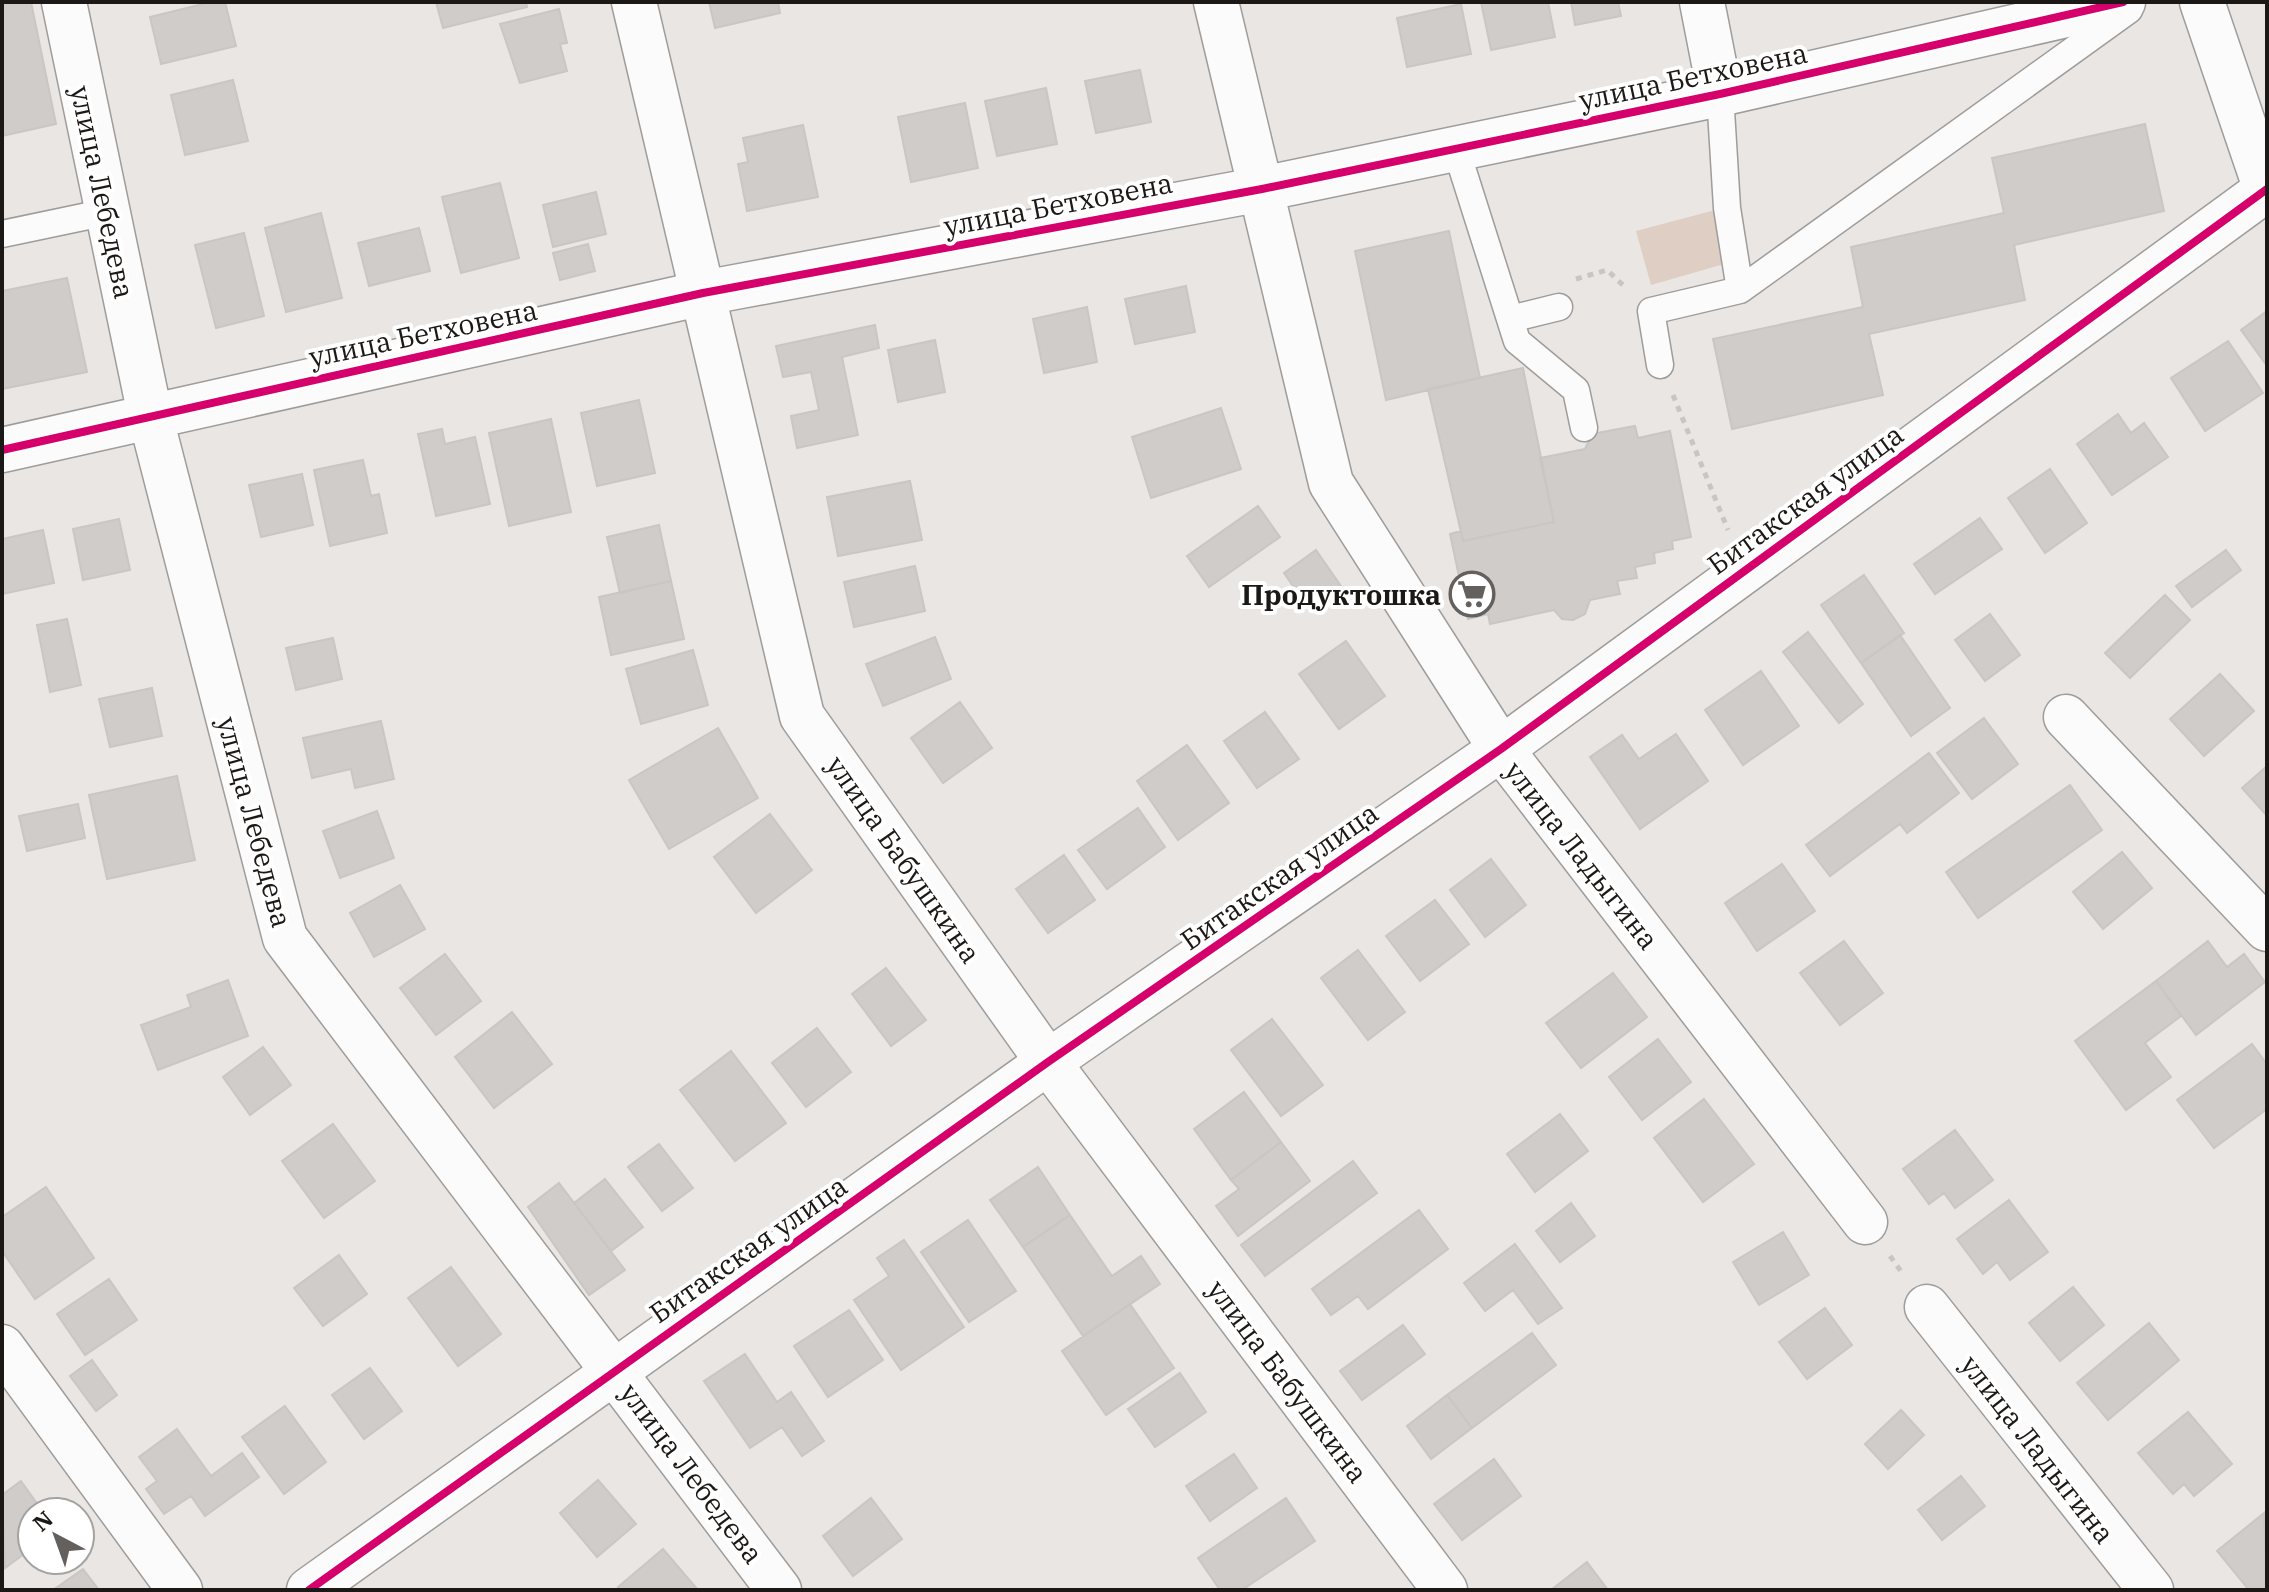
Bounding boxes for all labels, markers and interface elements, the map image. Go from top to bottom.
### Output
street label: улица Бетховена [1575,34,1811,118]
street label: улица Лебедева [62,82,144,302]
street label: улица Бетховена [940,164,1176,244]
street label: улица Бетховена [305,291,541,375]
street label: Битакская улица [1700,415,1910,583]
supermarket icon: Продуктошка [1448,570,1496,618]
place label: Продуктошка [1241,576,1441,613]
street label: улица Лебедева [209,713,301,931]
street label: улица Бабушкина [819,748,989,970]
street label: улица Ладыгина [1497,753,1667,957]
street label: Битакская улица [1173,794,1385,958]
street label: Битакская улица [642,1167,854,1331]
street label: улица Бабушкина [1199,1272,1377,1490]
street label: улица Ладыгина [1953,1347,2123,1551]
street label: улица Лебедева [612,1375,772,1571]
north arrow [16,1496,96,1576]
text: N [26,1504,59,1537]

